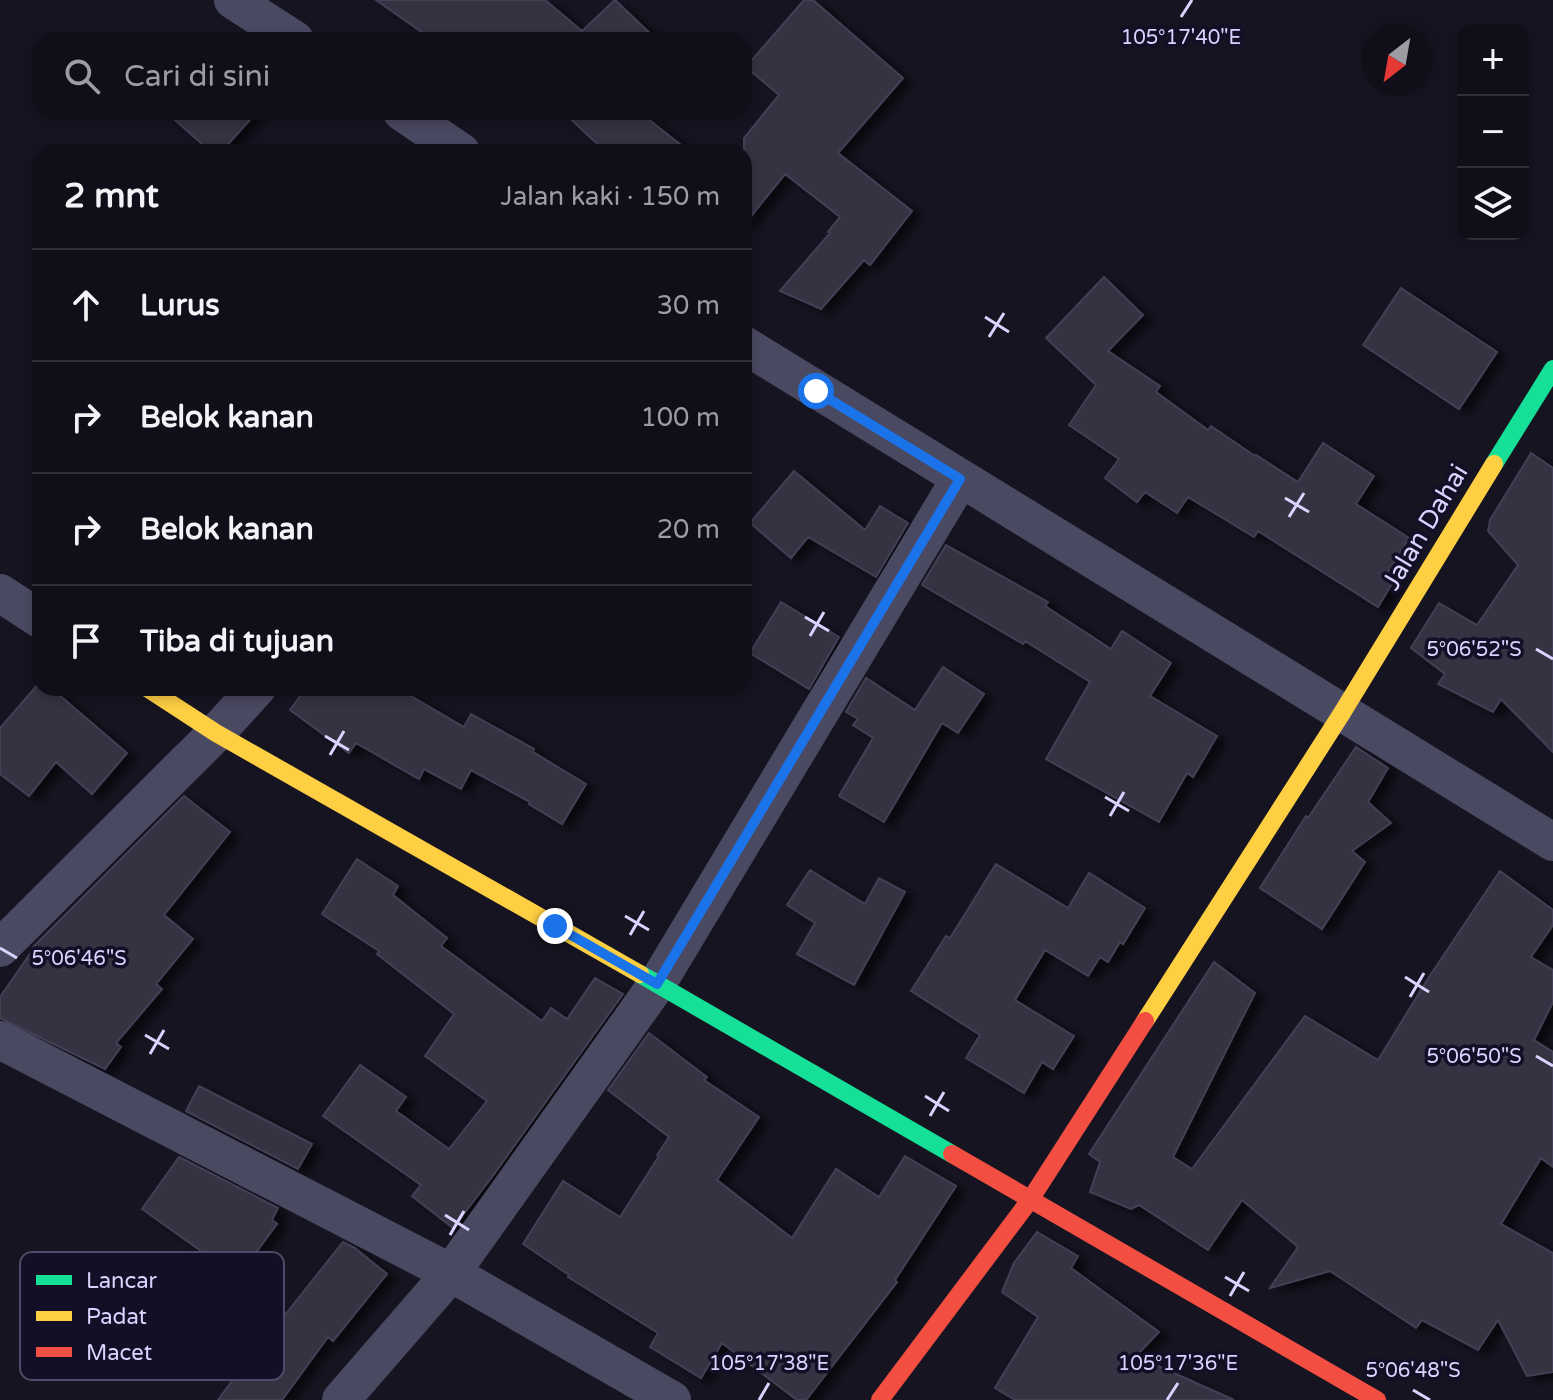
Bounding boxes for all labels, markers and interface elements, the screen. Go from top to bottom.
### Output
north arrow [1361,24,1433,96]
map controls [1457,24,1529,240]
button: + [1457,24,1529,96]
text: 105°17'40"E [1121,26,1241,50]
search box [32,32,752,120]
icon: search [60,54,104,98]
text: Cari di sini [124,58,270,95]
button: − [1457,96,1529,168]
button: layers [1457,168,1529,240]
text: 2 mnt [64,176,159,217]
text: Jalan kaki · 150 m [501,181,720,212]
icon: ahead [64,283,108,327]
text: Lurus [140,287,220,324]
text: 30 m [657,290,720,321]
route start [798,373,834,409]
icon: right [64,395,108,439]
text: Belok kanan [140,399,314,436]
text: 100 m [640,402,720,433]
street label: Jalan Dahai [1375,458,1475,596]
icon: right [64,507,108,551]
text: Belok kanan [140,511,314,548]
text: 20 m [657,514,720,545]
icon: arrive [64,619,108,663]
text: Tiba di tujuan [140,623,334,660]
text: 5°06'52"S [1427,638,1521,662]
route end [537,908,573,944]
text: 5°06'46"S [32,947,126,971]
text: 5°06'50"S [1427,1045,1521,1069]
legend [20,1252,284,1380]
text: Lancar [86,1268,158,1294]
text: Padat [86,1304,147,1330]
text: Macet [86,1340,152,1366]
text: 105°17'38"E [709,1352,829,1376]
text: 105°17'36"E [1118,1352,1238,1376]
text: 5°06'48"S [1366,1359,1460,1383]

